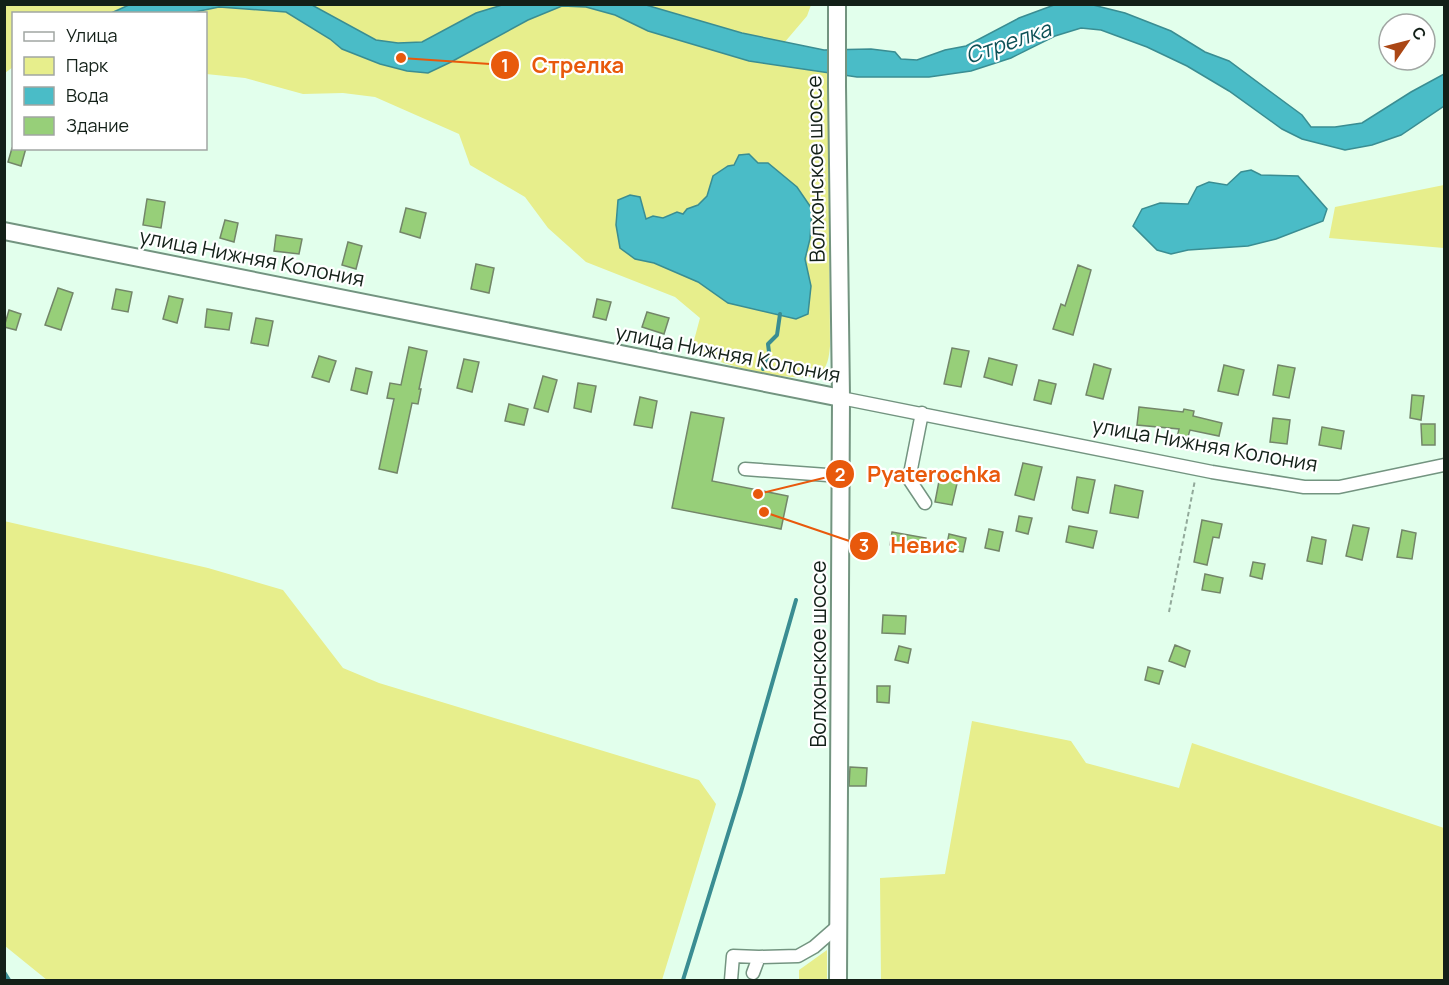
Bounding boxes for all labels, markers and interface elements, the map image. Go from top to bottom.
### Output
legend [12,12,207,150]
north arrow [1377,12,1437,72]
water label: Стрелка [961,13,1056,71]
text: С [1407,22,1432,45]
text: Улица [66,23,118,47]
callout: Стрелка [490,45,637,85]
text: Стрелка [532,50,624,80]
text: Парк [66,53,109,77]
text: 1 [501,53,509,77]
street label: Волхонское шоссе [799,75,831,263]
text: Вода [66,83,108,107]
text: Здание [66,113,129,137]
street label: улица Нижняя Колония [137,221,367,293]
street label: улица Нижняя Колония [613,317,843,389]
street label: улица Нижняя Колония [1090,410,1320,478]
callout: Pyaterochka [825,454,1013,494]
text: Pyaterochka [867,459,1001,489]
text: 2 [835,462,845,486]
callout: Невис [849,526,970,566]
text: Невис [890,530,958,560]
text: 3 [859,533,869,557]
street label: Волхонское шоссе [804,560,832,748]

